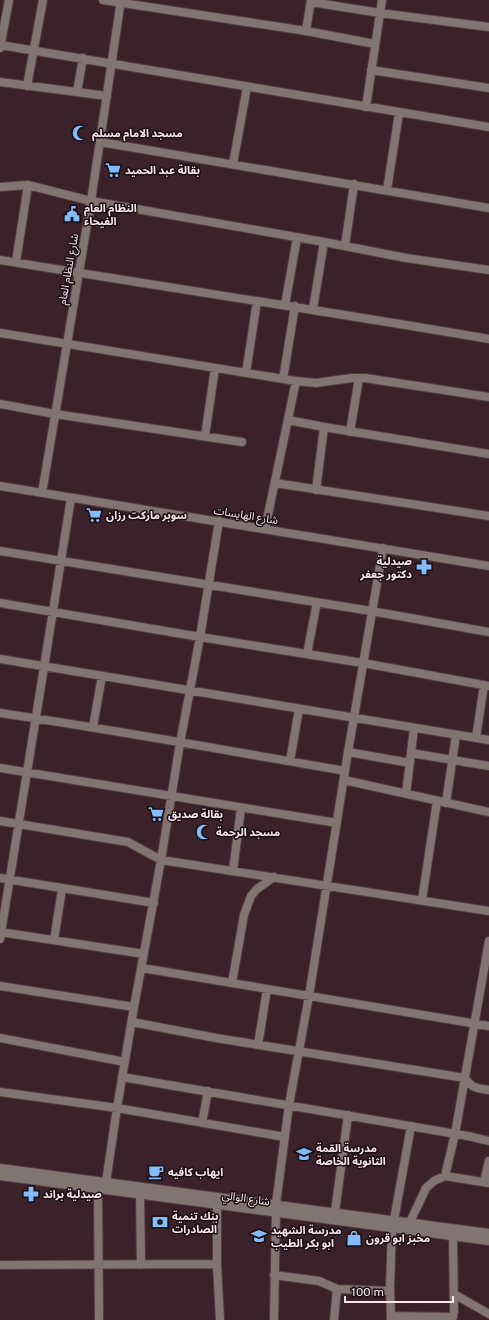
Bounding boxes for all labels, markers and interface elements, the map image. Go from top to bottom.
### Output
mosque icon: مسجد الامام مسلم [71,124,89,142]
place label: مسجد الامام مسلم [92,127,183,142]
supermarket icon: بقالة عبد الحميد [104,161,122,179]
place label: بقالة عبد الحميد [125,164,200,177]
place label: النظام العام الفيحاء [84,202,137,228]
public building icon: النظام العام الفيحاء [63,205,81,223]
street label: شارع النظام العام [56,232,82,306]
street label: شارع الهايسات [213,504,279,528]
supermarket icon: سوبر ماركت رزان [85,506,103,524]
place label: سوبر ماركت رزان [106,509,187,522]
place label: صيدلية دكتور جعفر [359,555,412,581]
pharmacy icon: صيدلية دكتور جعفر [415,558,433,576]
supermarket icon: بقالة صديق [147,805,165,823]
place label: بقالة صديق [168,808,223,821]
mosque icon: مسجد الرحمة [195,823,213,841]
place label: مسجد الرحمة [216,826,280,839]
place label: مدرسة القمة الثانوية الخاصة [316,1142,386,1168]
school or university icon: مدرسة القمة الثانوية الخاصة [295,1145,313,1163]
cafe icon: ايهاب كافيه [147,1163,165,1181]
place label: ايهاب كافيه [168,1166,223,1179]
pharmacy icon: صيدلية براند [22,1185,40,1203]
place label: صيدلية براند [43,1188,102,1201]
street label: شارع الوالي [221,1189,271,1211]
place label: بنك تنمية الصادرات [172,1210,219,1236]
bank icon: بنك تنمية الصادرات [151,1213,169,1231]
place label: مدرسة الشهيد ابو بكر الطيب [271,1224,341,1250]
school or university icon: مدرسة الشهيد ابو بكر الطيب [250,1227,268,1245]
shop icon: مخبز ابو قرون [345,1229,363,1247]
place label: مخبز ابو قرون [366,1232,430,1245]
scale bar [345,1278,453,1304]
text: 100 m [351,1285,384,1299]

